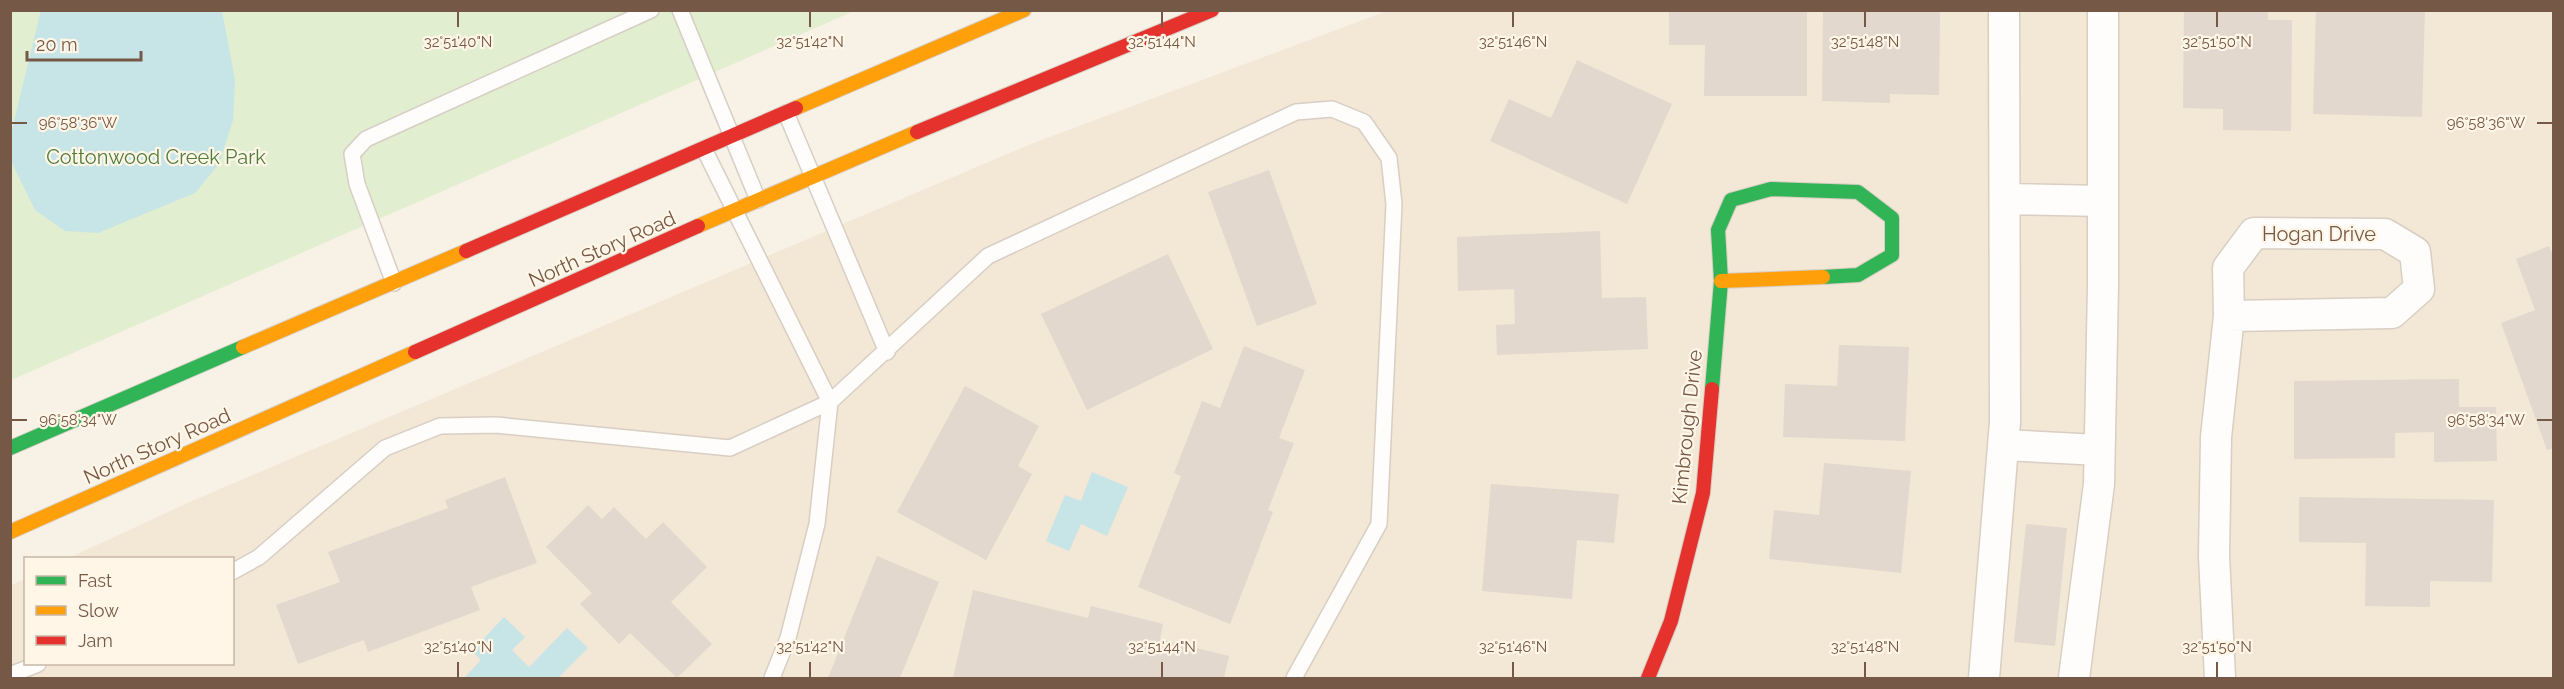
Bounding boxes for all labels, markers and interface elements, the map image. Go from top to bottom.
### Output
scale bar [27,24,141,62]
text: 32°51'40"N [424,33,492,51]
text: 32°51'42"N [776,33,844,51]
text: 32°51'44"N [1128,33,1196,51]
text: 32°51'46"N [1479,33,1547,51]
text: 32°51'48"N [1831,33,1899,51]
text: 32°51'50"N [2182,33,2252,51]
text: 20 m [36,34,78,55]
text: 96°58'36"W [39,114,118,132]
text: 96°58'36"W [2447,114,2526,132]
park label: Cottonwood Creek Park [46,145,266,169]
street label: North Story Road [525,206,679,292]
street label: Hogan Drive [2262,222,2376,246]
street label: Kimbrough Drive [1667,348,1707,505]
street label: North Story Road [80,403,234,489]
text: 96°58'34"W [39,411,117,429]
text: 96°58'34"W [2447,411,2525,429]
legend [24,557,234,665]
text: Fast [78,570,112,591]
text: Slow [78,600,119,621]
text: Jam [78,630,113,651]
text: 32°51'40"N [424,638,492,656]
text: 32°51'42"N [776,638,844,656]
text: 32°51'44"N [1128,638,1196,656]
text: 32°51'46"N [1479,638,1547,656]
text: 32°51'48"N [1831,638,1899,656]
text: 32°51'50"N [2182,638,2252,656]

